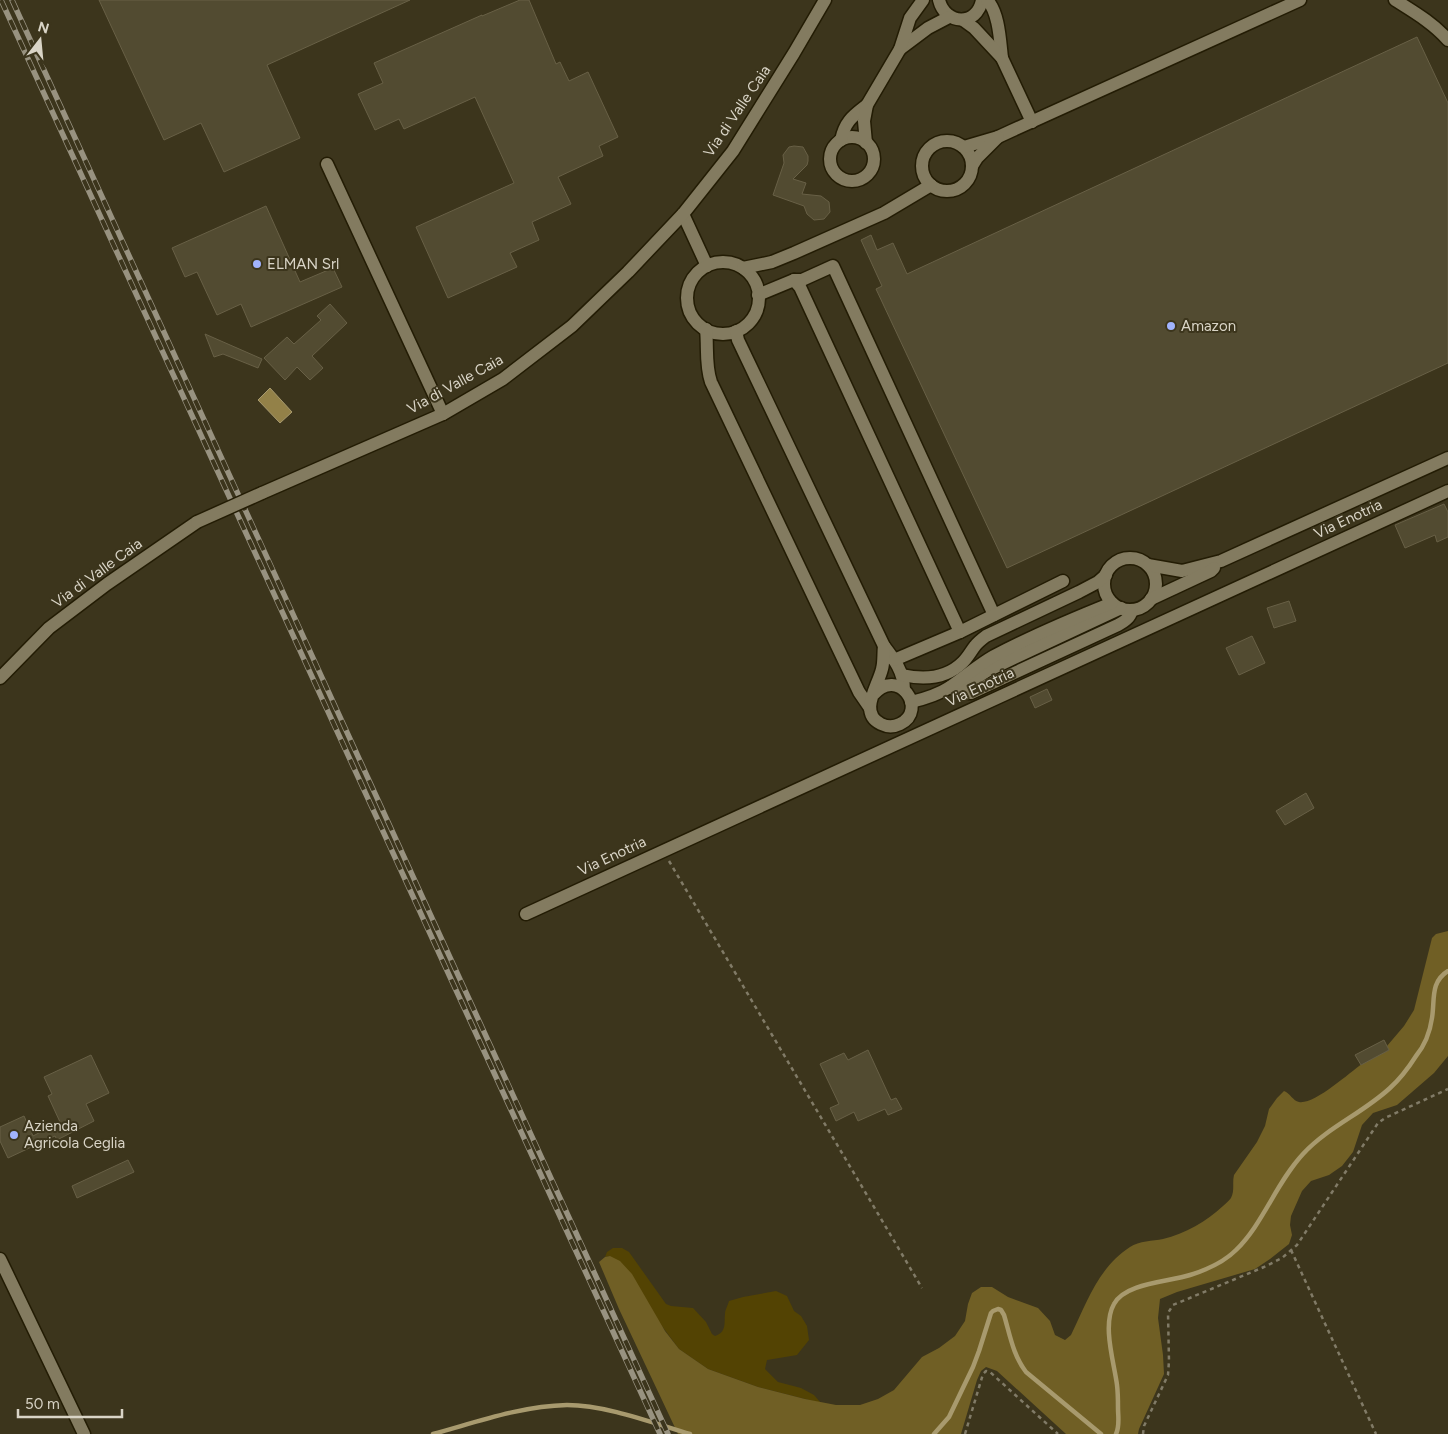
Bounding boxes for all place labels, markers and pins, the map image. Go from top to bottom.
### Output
place label: ELMAN Srl [267,255,339,273]
marker: ELMAN Srl [251,258,263,270]
place label: Amazon [1181,317,1236,335]
marker: Amazon [1165,320,1177,332]
place label: Azienda Agricola Ceglia [24,1117,125,1152]
marker: Azienda Agricola Ceglia [8,1129,20,1141]

